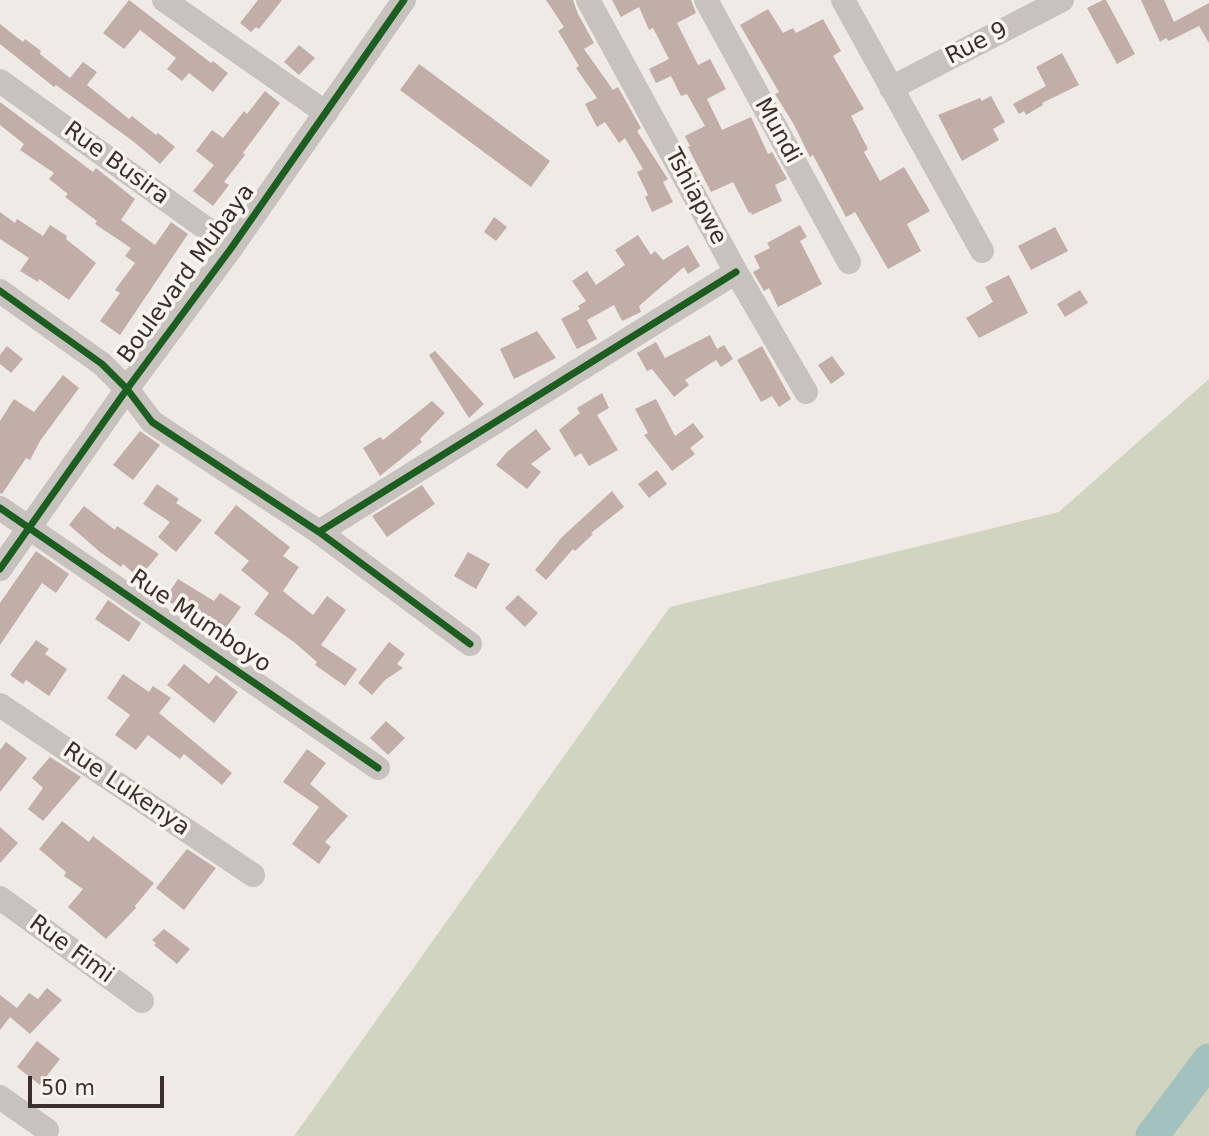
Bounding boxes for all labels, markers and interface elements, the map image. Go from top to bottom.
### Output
street label: Rue 9 [942,17,1012,71]
street label: Mundi [748,94,806,168]
street label: Rue Busira [58,117,174,211]
street label: Tshiapwe [658,144,732,250]
street label: Boulevard Mubaya [113,179,261,369]
street label: Rue Mumboyo [124,565,276,679]
street label: Rue Lukenya [57,737,195,843]
street label: Rue Fimi [23,910,119,990]
scale bar [32,1062,168,1106]
text: 50 m [41,1076,95,1100]

